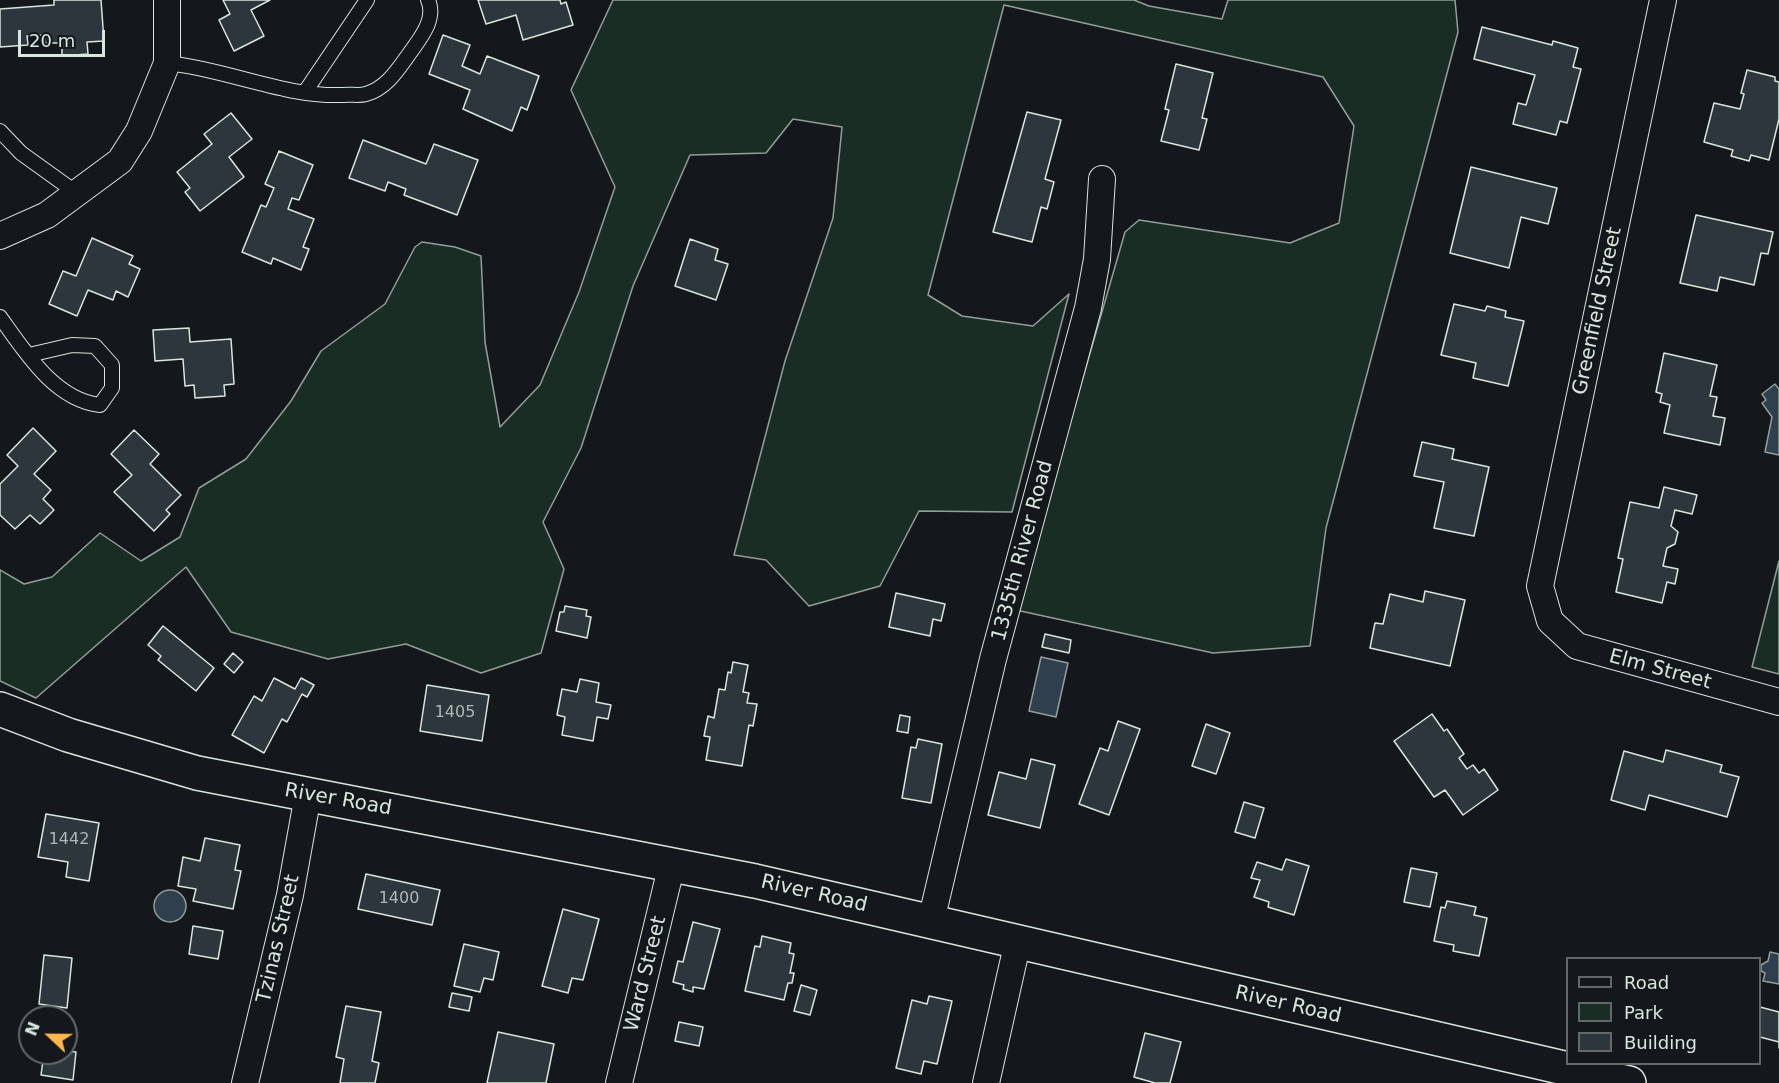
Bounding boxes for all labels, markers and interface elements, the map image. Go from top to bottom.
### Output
scale bar [21,18,108,56]
text: 20 m [29,30,75,51]
street label: Greenfield Street [1569,225,1627,397]
street label: 1335th River Road [987,458,1059,644]
street label: Elm Street [1606,645,1714,695]
house number: 1405 [435,703,475,723]
street label: River Road [283,779,393,821]
house number: 1442 [49,830,89,850]
street label: River Road [759,870,869,918]
street label: Tzinas Street [253,873,305,1005]
house number: 1400 [379,889,419,909]
street label: Ward Street [620,914,672,1034]
legend [1566,957,1761,1065]
text: Road [1624,972,1669,993]
street label: River Road [1233,981,1343,1029]
text: Park [1624,1002,1663,1023]
north arrow [18,1005,78,1065]
text: N [21,1019,44,1039]
text: Building [1624,1032,1697,1053]

